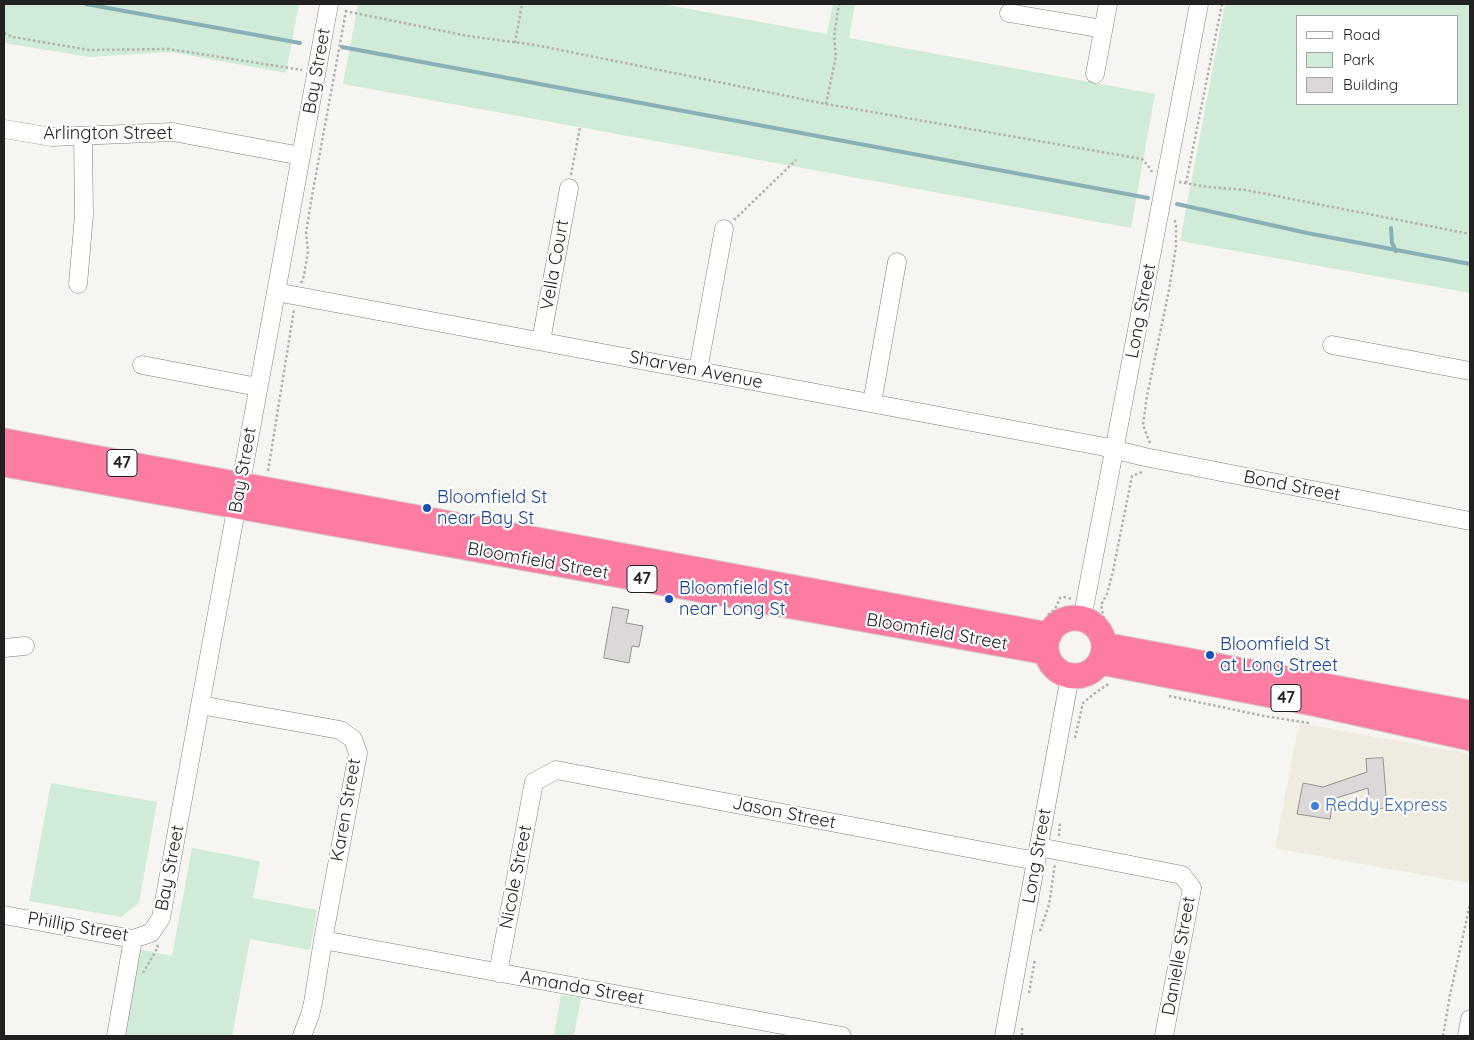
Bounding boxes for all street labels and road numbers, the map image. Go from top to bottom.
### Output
street label: Bay Street [299,26,335,116]
street label: Arlington Street [43,123,173,145]
street label: Vella Court [536,218,574,312]
street label: Long Street [1121,262,1161,360]
street label: Sharven Avenue [627,346,765,394]
street label: Bay Street [225,425,261,515]
road number: 47 [107,449,137,476]
street label: Bond Street [1242,466,1342,506]
street label: Bloomfield Street [466,538,610,584]
road number: 47 [627,566,657,592]
street label: Bloomfield Street [865,609,1009,655]
road number: 47 [1271,684,1301,711]
street label: Karen Street [326,757,366,863]
street label: Jason Street [730,792,838,834]
street label: Long Street [1018,807,1056,905]
street label: Bay Street [151,823,189,913]
street label: Nicole Street [495,823,537,931]
street label: Danielle Street [1158,895,1200,1017]
street label: Phillip Street [26,908,130,946]
street label: Amanda Street [518,966,646,1010]

